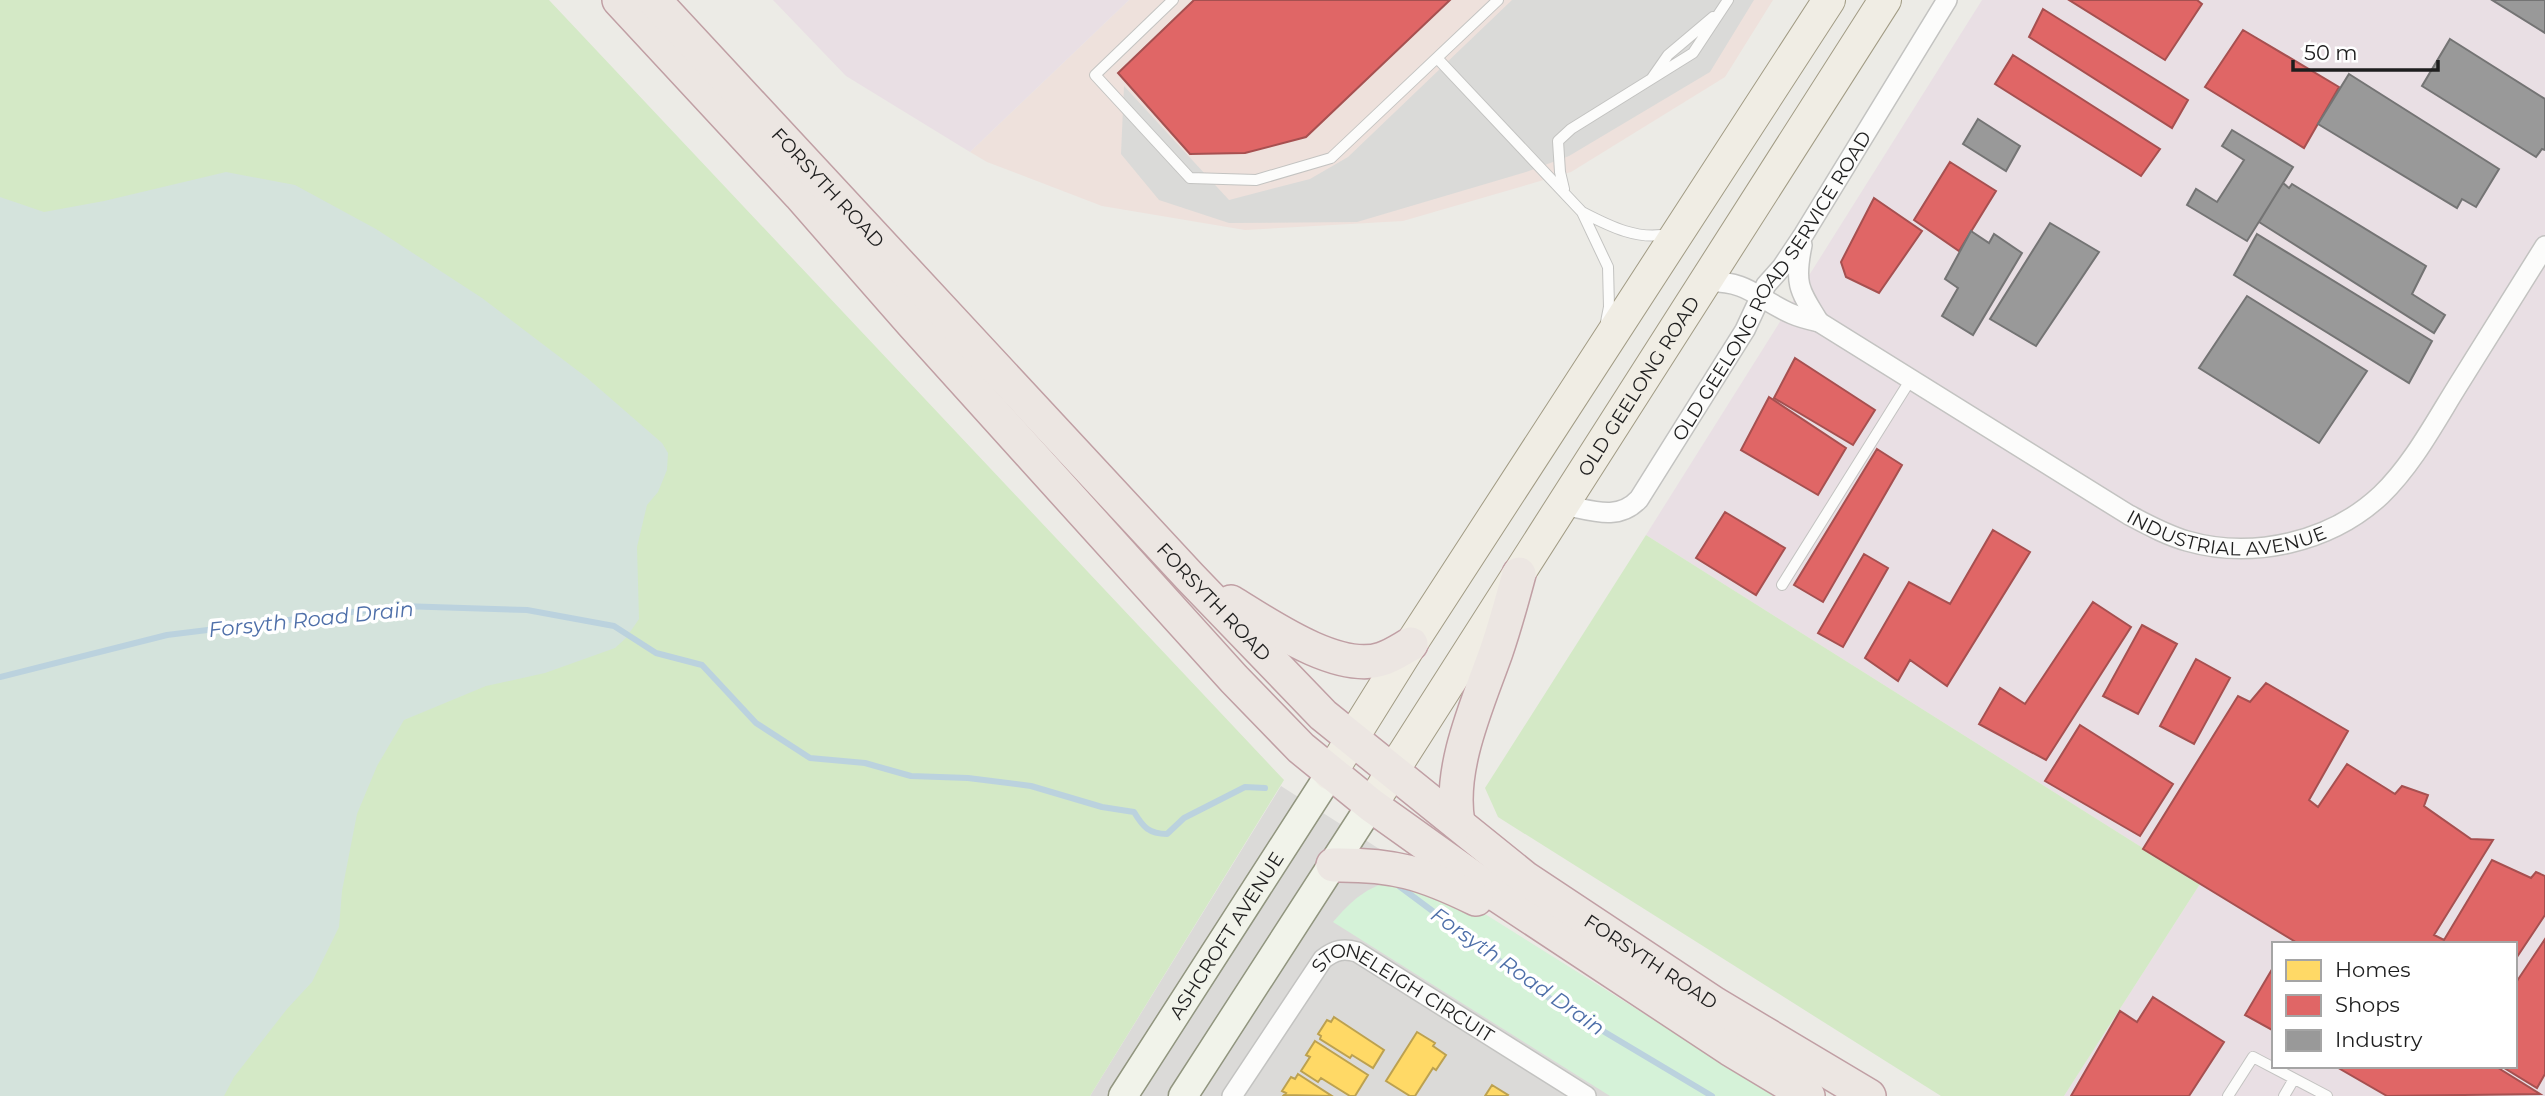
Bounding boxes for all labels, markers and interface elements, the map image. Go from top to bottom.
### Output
scale bar [2293,28,2438,72]
text: 50 m [2304,40,2358,65]
street label: FORSYTH ROAD [767,123,889,252]
street label: OLD GEELONG ROAD SERVICE ROAD [1667,127,1876,445]
street label: OLD GEELONG ROAD [1573,292,1704,480]
street label: INDUSTRIAL AVENUE [2123,505,2330,560]
street label: FORSYTH ROAD [1152,538,1276,666]
water label: Forsyth Road Drain [207,596,415,642]
street label: ASHCROFT AVENUE [1164,848,1288,1023]
water label: Forsyth Road Drain [1426,902,1610,1040]
street label: FORSYTH ROAD [1580,909,1722,1014]
street label: STONELEIGH CIRCUIT [1306,938,1499,1047]
legend [2272,942,2517,1068]
text: Homes [2335,957,2410,982]
text: Shops [2335,992,2400,1017]
text: Industry [2335,1027,2423,1052]

